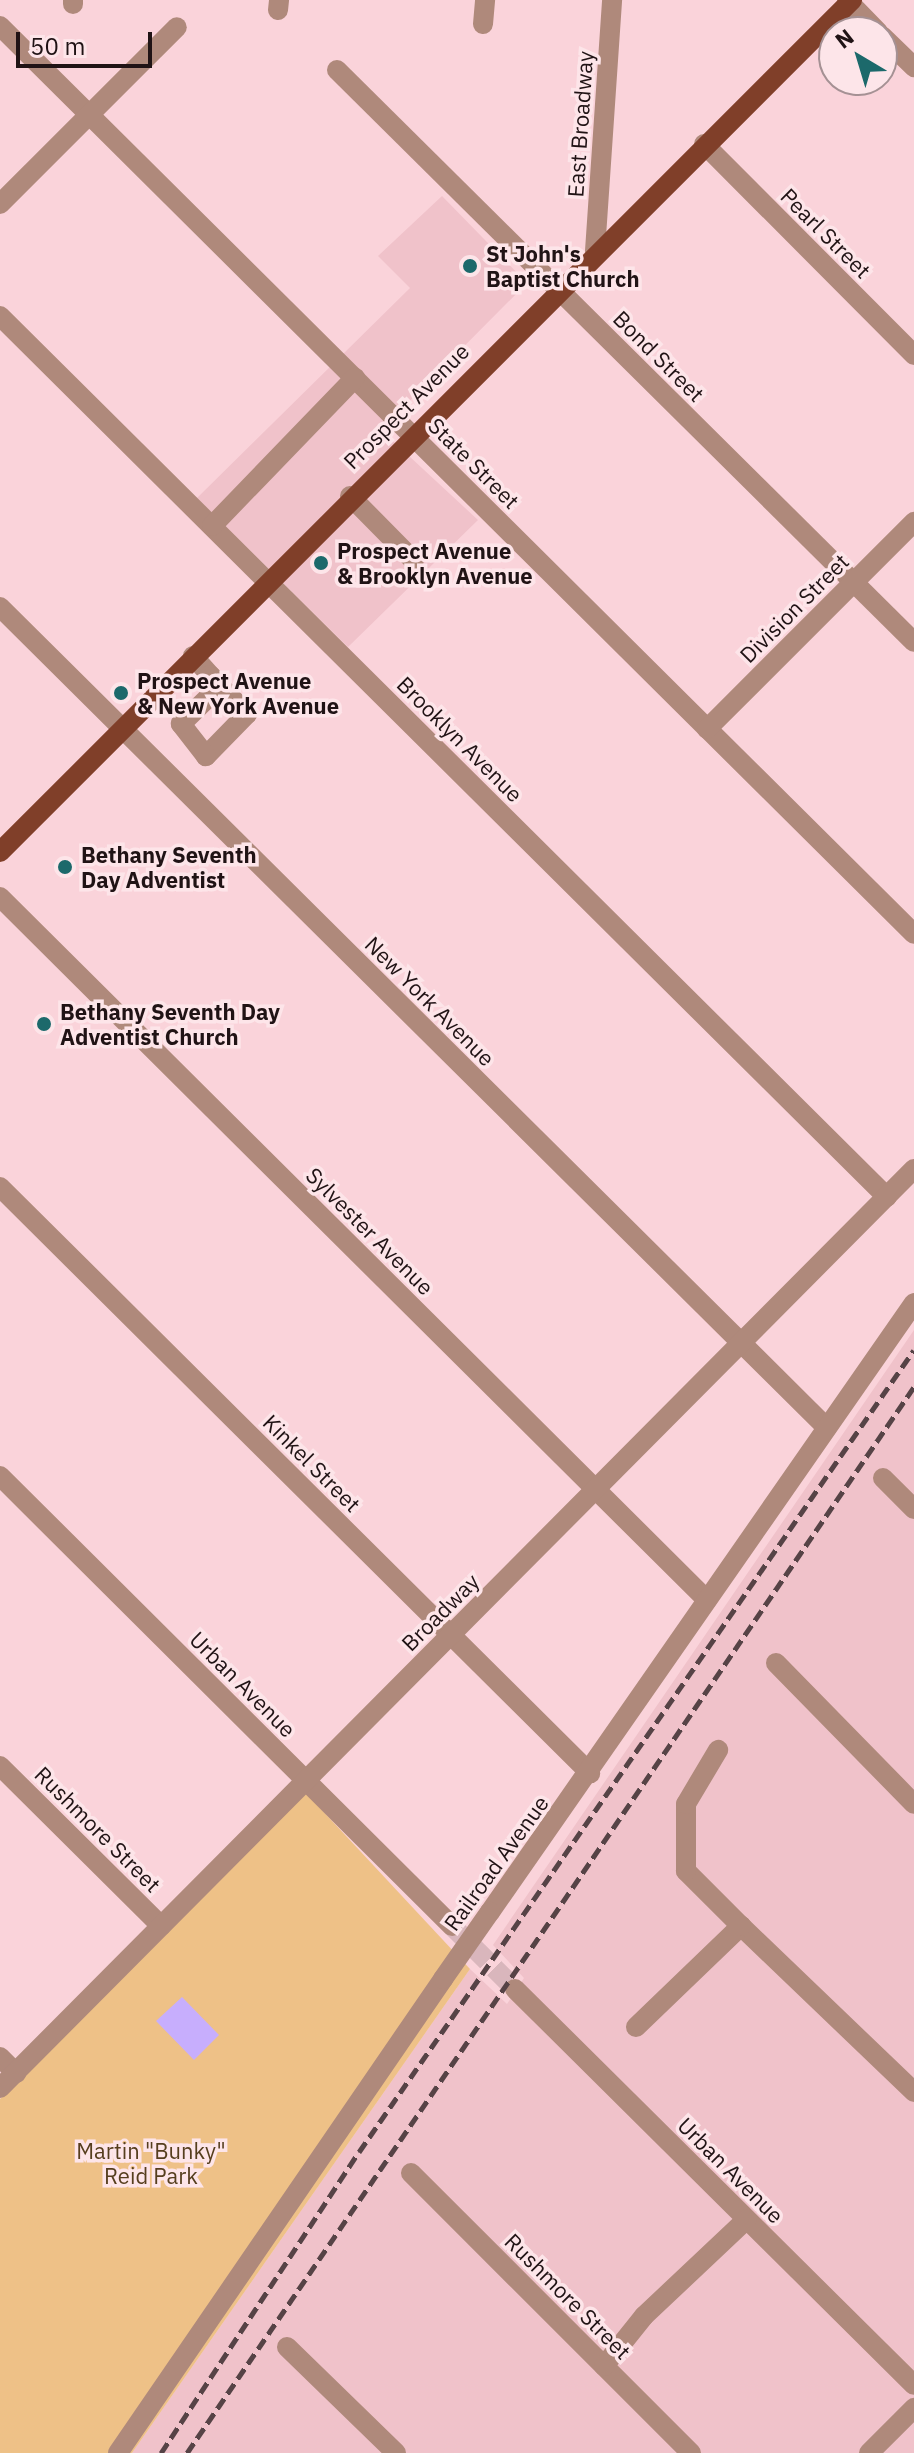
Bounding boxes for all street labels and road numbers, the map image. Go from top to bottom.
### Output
street label: East Broadway [562,50,598,198]
street label: Pearl Street [776,183,876,283]
street label: Bond Street [608,305,710,407]
street label: Prospect Avenue [338,338,474,474]
street label: State Street [423,412,525,514]
street label: Division Street [734,548,854,668]
street label: Brooklyn Avenue [392,671,528,807]
street label: New York Avenue [360,931,500,1071]
street label: Sylvester Avenue [301,1162,439,1300]
street label: Kinkel Street [258,1409,366,1517]
street label: Broadway [396,1568,484,1656]
street label: Urban Avenue [185,1626,301,1742]
street label: Rushmore Street [30,1761,166,1897]
street label: Railroad Avenue [438,1790,554,1936]
street label: Urban Avenue [673,2112,789,2228]
street label: Rushmore Street [500,2228,636,2364]

